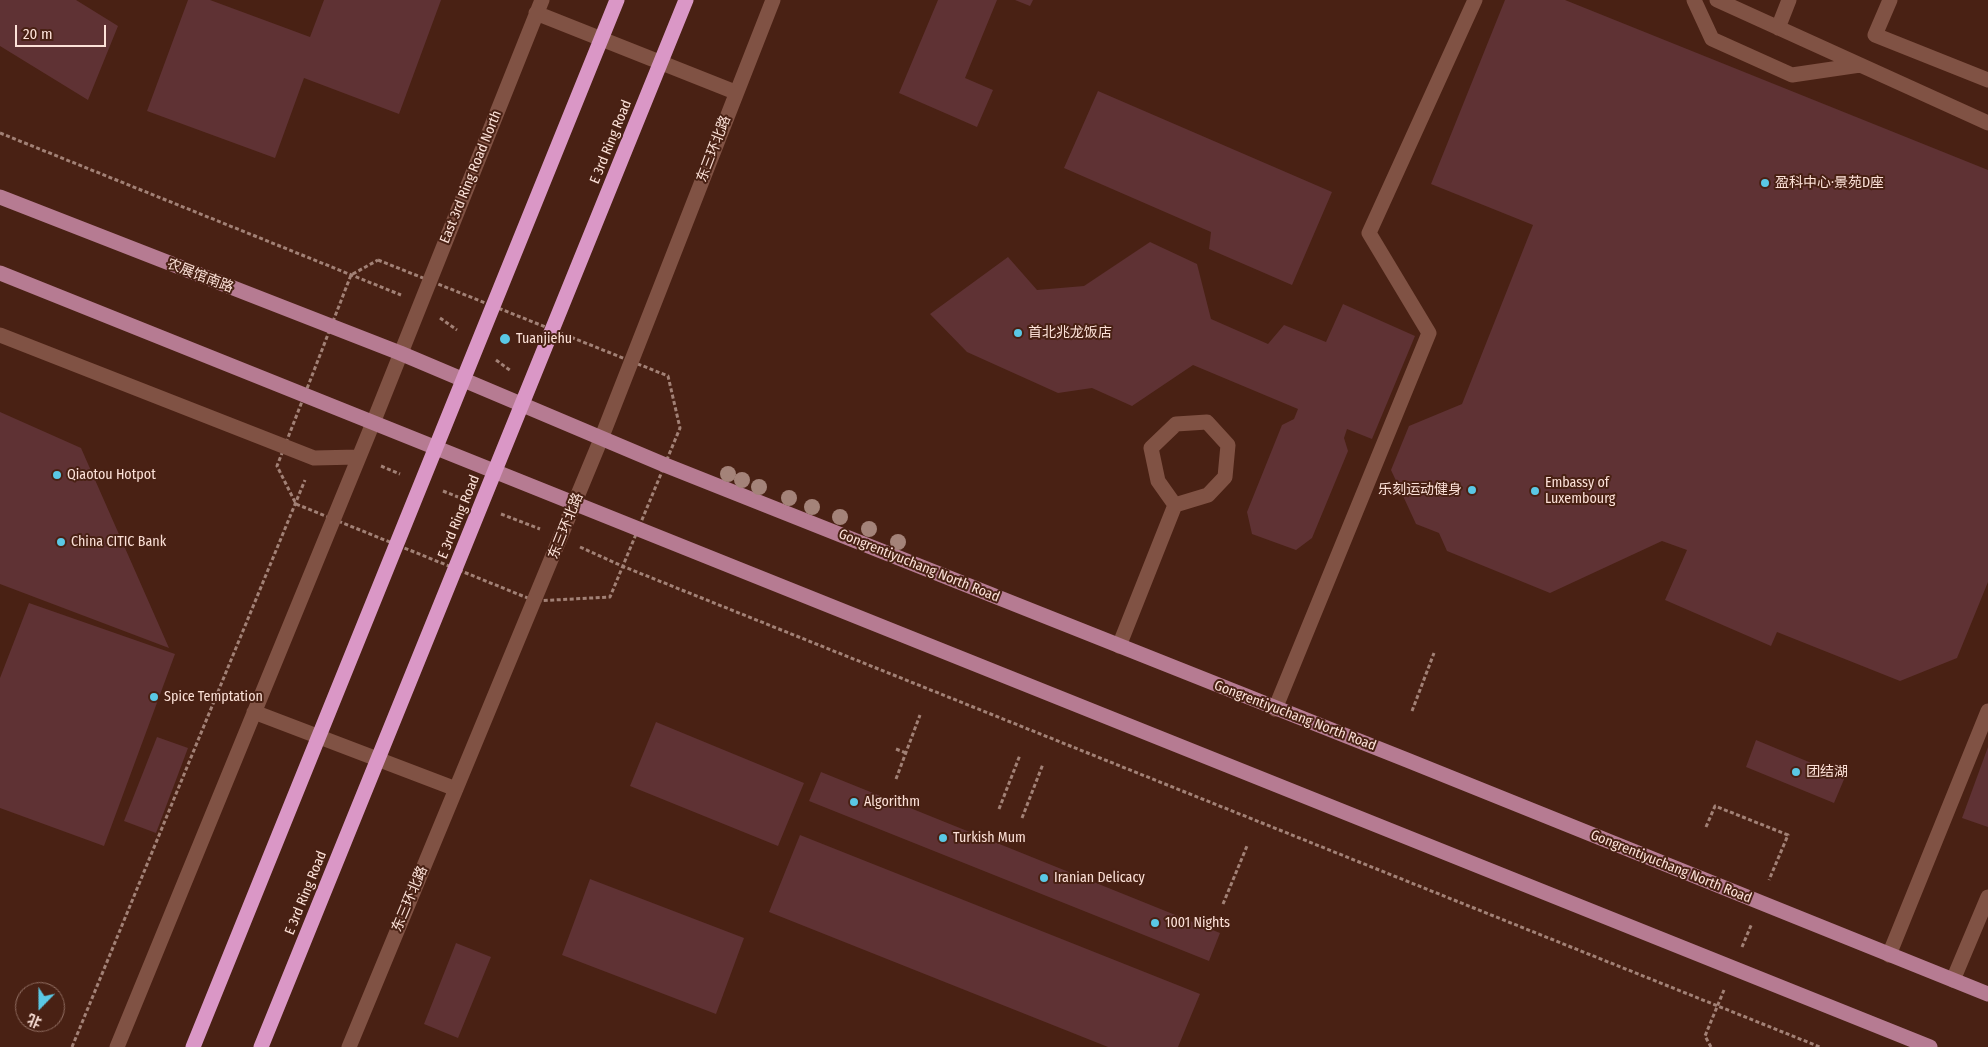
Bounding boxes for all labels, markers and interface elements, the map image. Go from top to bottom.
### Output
scale bar [18,15,109,47]
text: 20 m [23,25,53,43]
street label: E 3rd Ring Road [587,98,635,186]
street label: East 3rd Ring Road North [437,108,505,246]
street label: 东三环北路 [694,113,734,185]
place label: 盈科中心·景苑D座 [1775,175,1884,191]
marker: 盈科中心·景苑D座 [1759,177,1771,189]
street label: 农展馆南路 [164,256,236,296]
place label: 首北兆龙饭店 [1028,325,1112,341]
marker: 首北兆龙饭店 [1012,327,1024,339]
place label: Tuanjiehu [516,331,572,347]
marker: Tuanjiehu [498,332,512,346]
place label: Qiaotou Hotpot [67,467,156,483]
marker: Qiaotou Hotpot [51,469,63,481]
street label: E 3rd Ring Road [435,473,483,561]
place label: Embassy of Luxembourg [1545,475,1615,508]
place label: 乐刻运动健身 [1378,482,1462,498]
marker: 乐刻运动健身 [1466,484,1478,496]
marker: Embassy of Luxembourg [1529,485,1541,497]
street label: 东三环北路 [545,490,587,562]
street label: Gongrentiyuchang North Road [836,526,1002,606]
place label: China CITIC Bank [71,534,166,550]
marker: China CITIC Bank [55,536,67,548]
street label: Gongrentiyuchang North Road [1212,677,1378,755]
place label: Spice Temptation [164,689,263,705]
marker: Spice Temptation [148,691,160,703]
place label: 团结湖 [1806,764,1848,780]
marker: 团结湖 [1790,766,1802,778]
place label: Algorithm [864,794,920,810]
marker: Algorithm [848,796,860,808]
street label: Gongrentiyuchang North Road [1588,827,1754,907]
place label: Turkish Mum [953,830,1026,846]
marker: Turkish Mum [937,832,949,844]
street label: E 3rd Ring Road [282,849,330,937]
street label: 东三环北路 [389,864,431,934]
place label: Iranian Delicacy [1054,870,1145,886]
marker: Iranian Delicacy [1038,872,1050,884]
place label: 1001 Nights [1165,915,1230,931]
marker: 1001 Nights [1149,917,1161,929]
north arrow [15,982,65,1032]
text: 北 [25,1010,44,1031]

